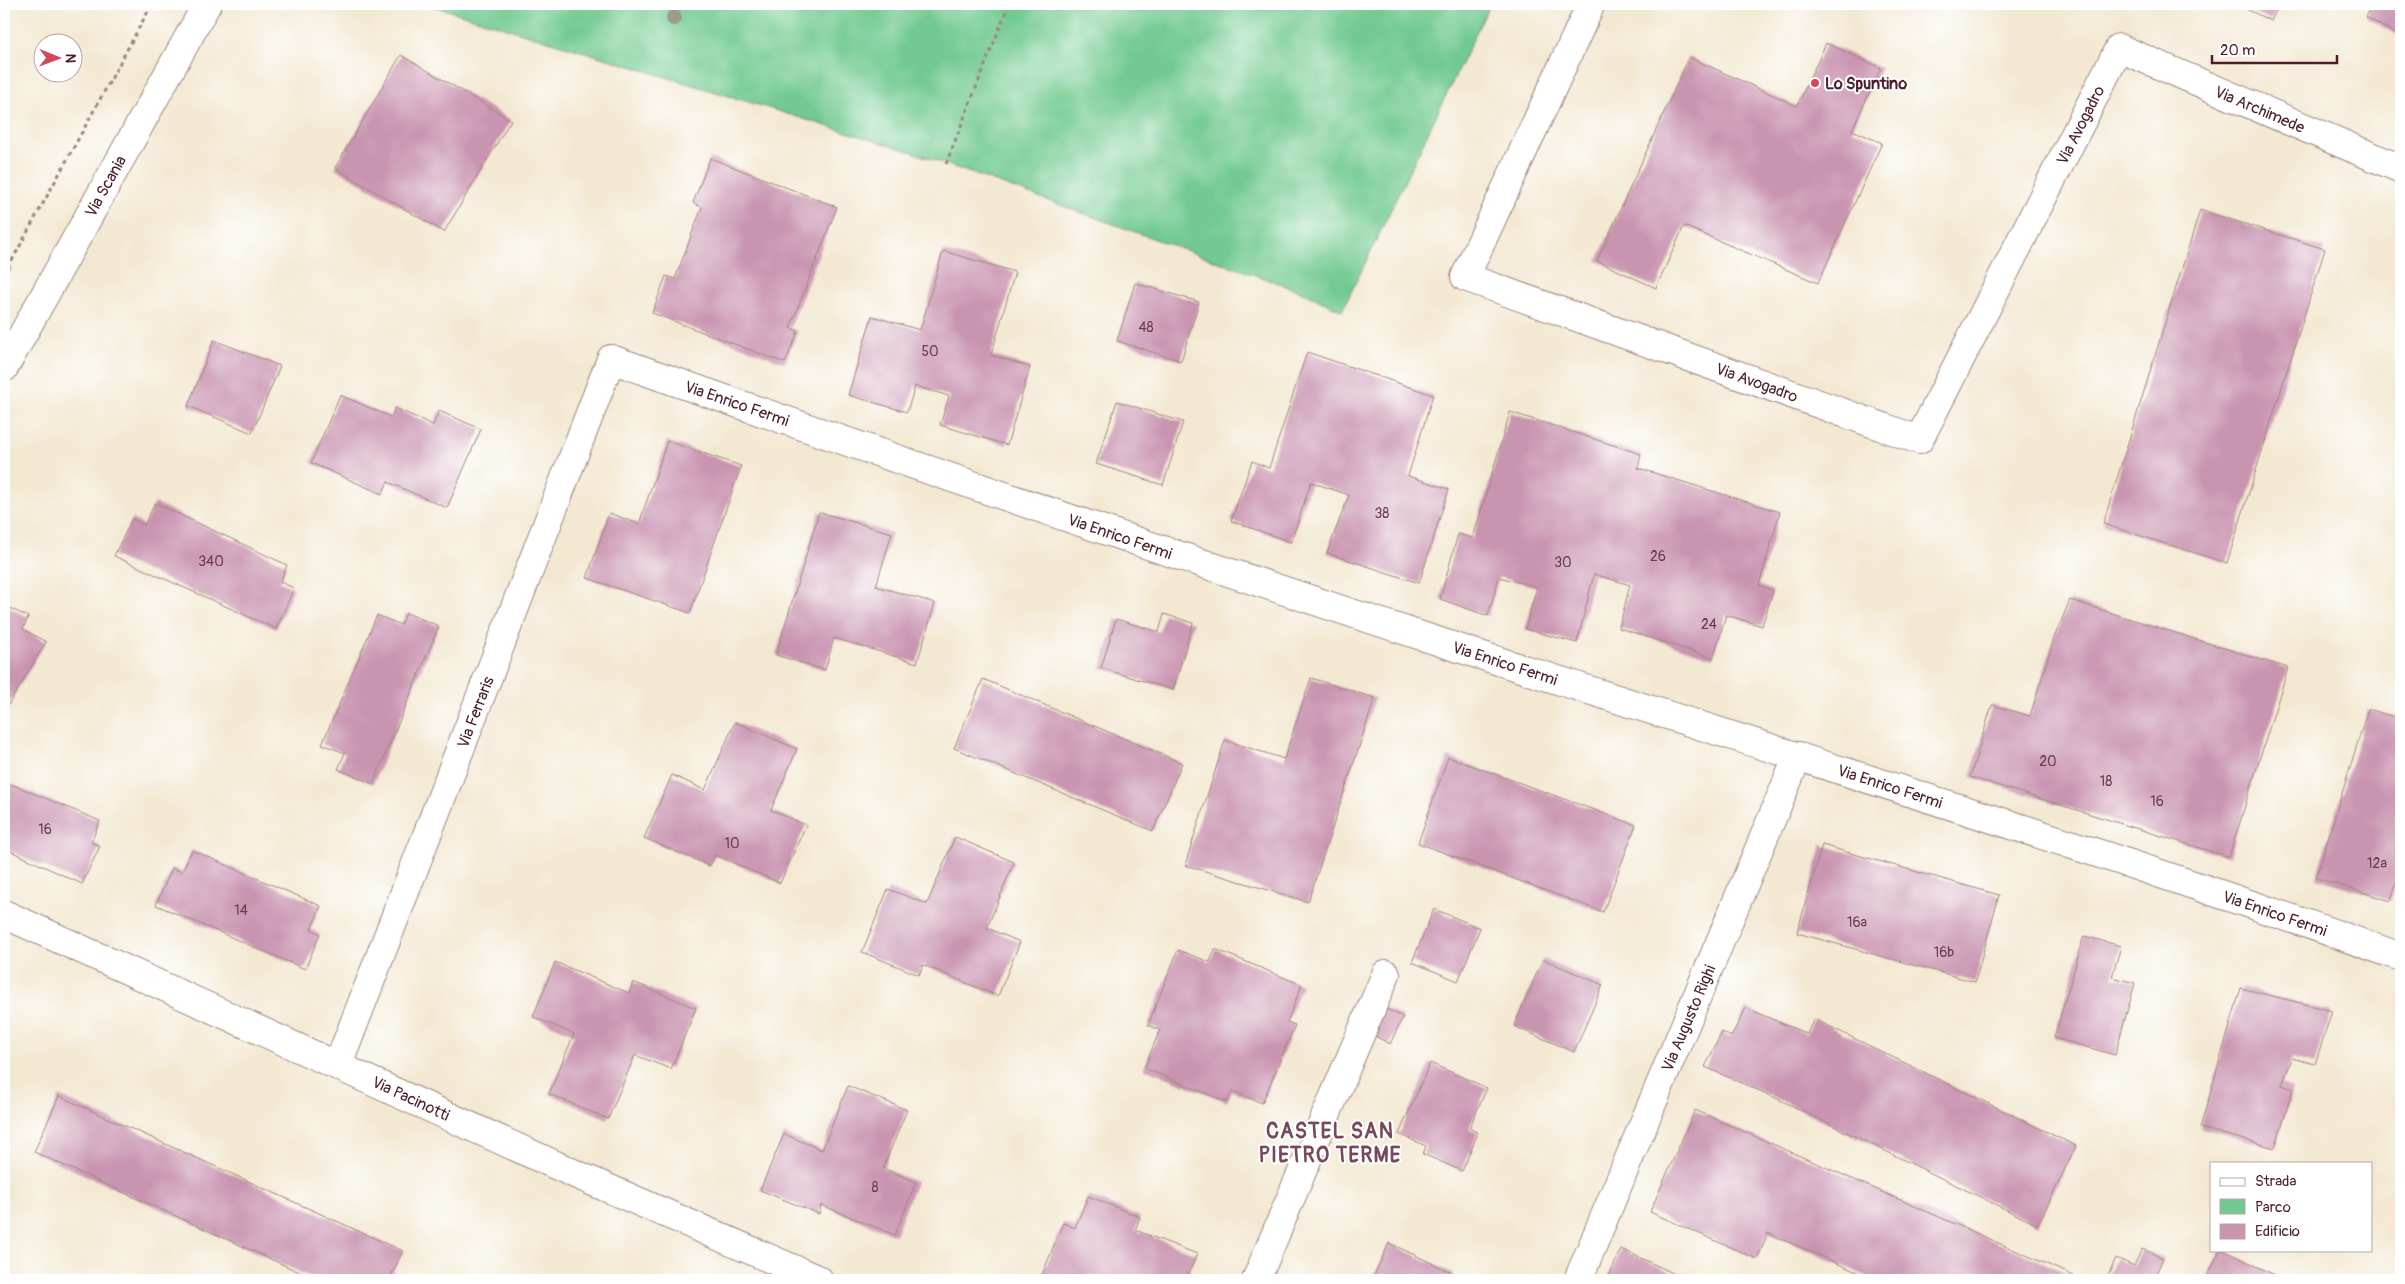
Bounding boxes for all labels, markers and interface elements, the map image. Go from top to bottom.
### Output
north arrow [32,32,82,82]
scale bar [2212,32,2338,64]
text: 20 m [2220,41,2255,60]
text: N [62,53,79,63]
place label: Lo Spuntino [1825,74,1907,94]
marker: Lo Spuntino [1809,77,1821,89]
street label: Via Avogadro [2052,82,2109,168]
street label: Via Archimede [2212,82,2308,138]
street label: Via Scania [81,152,131,221]
house number: 48 [1138,319,1154,336]
house number: 50 [921,343,939,360]
street label: Via Avogadro [1713,359,1801,407]
street label: Via Enrico Fermi [682,377,792,431]
house number: 38 [1375,505,1389,522]
street label: Via Enrico Fermi [1065,510,1175,564]
house number: 26 [1650,548,1666,565]
house number: 340 [198,553,224,570]
house number: 30 [1554,554,1572,571]
house number: 24 [1701,616,1717,633]
street label: Via Enrico Fermi [1450,638,1560,690]
street label: Via Ferraris [453,674,499,751]
house number: 20 [2039,753,2057,770]
street label: Via Enrico Fermi [1835,761,1945,813]
house number: 18 [2100,773,2112,790]
house number: 16 [2150,793,2164,810]
house number: 16 [38,821,52,838]
house number: 10 [724,835,740,852]
house number: 12a [2367,855,2387,872]
street label: Via Enrico Fermi [2220,887,2330,941]
house number: 14 [234,902,248,919]
house number: 16a [1847,914,1867,931]
house number: 16b [1934,944,1954,961]
street label: Via Augusto Righi [1657,962,1720,1075]
street label: Via Pacinotti [369,1072,453,1126]
district label: CASTEL SAN PIETRO TERME [1259,1118,1401,1169]
legend [2210,1162,2372,1252]
text: Strada [2255,1172,2296,1191]
house number: 8 [871,1179,879,1196]
text: Parco [2255,1198,2291,1217]
text: Edificio [2255,1222,2300,1241]

